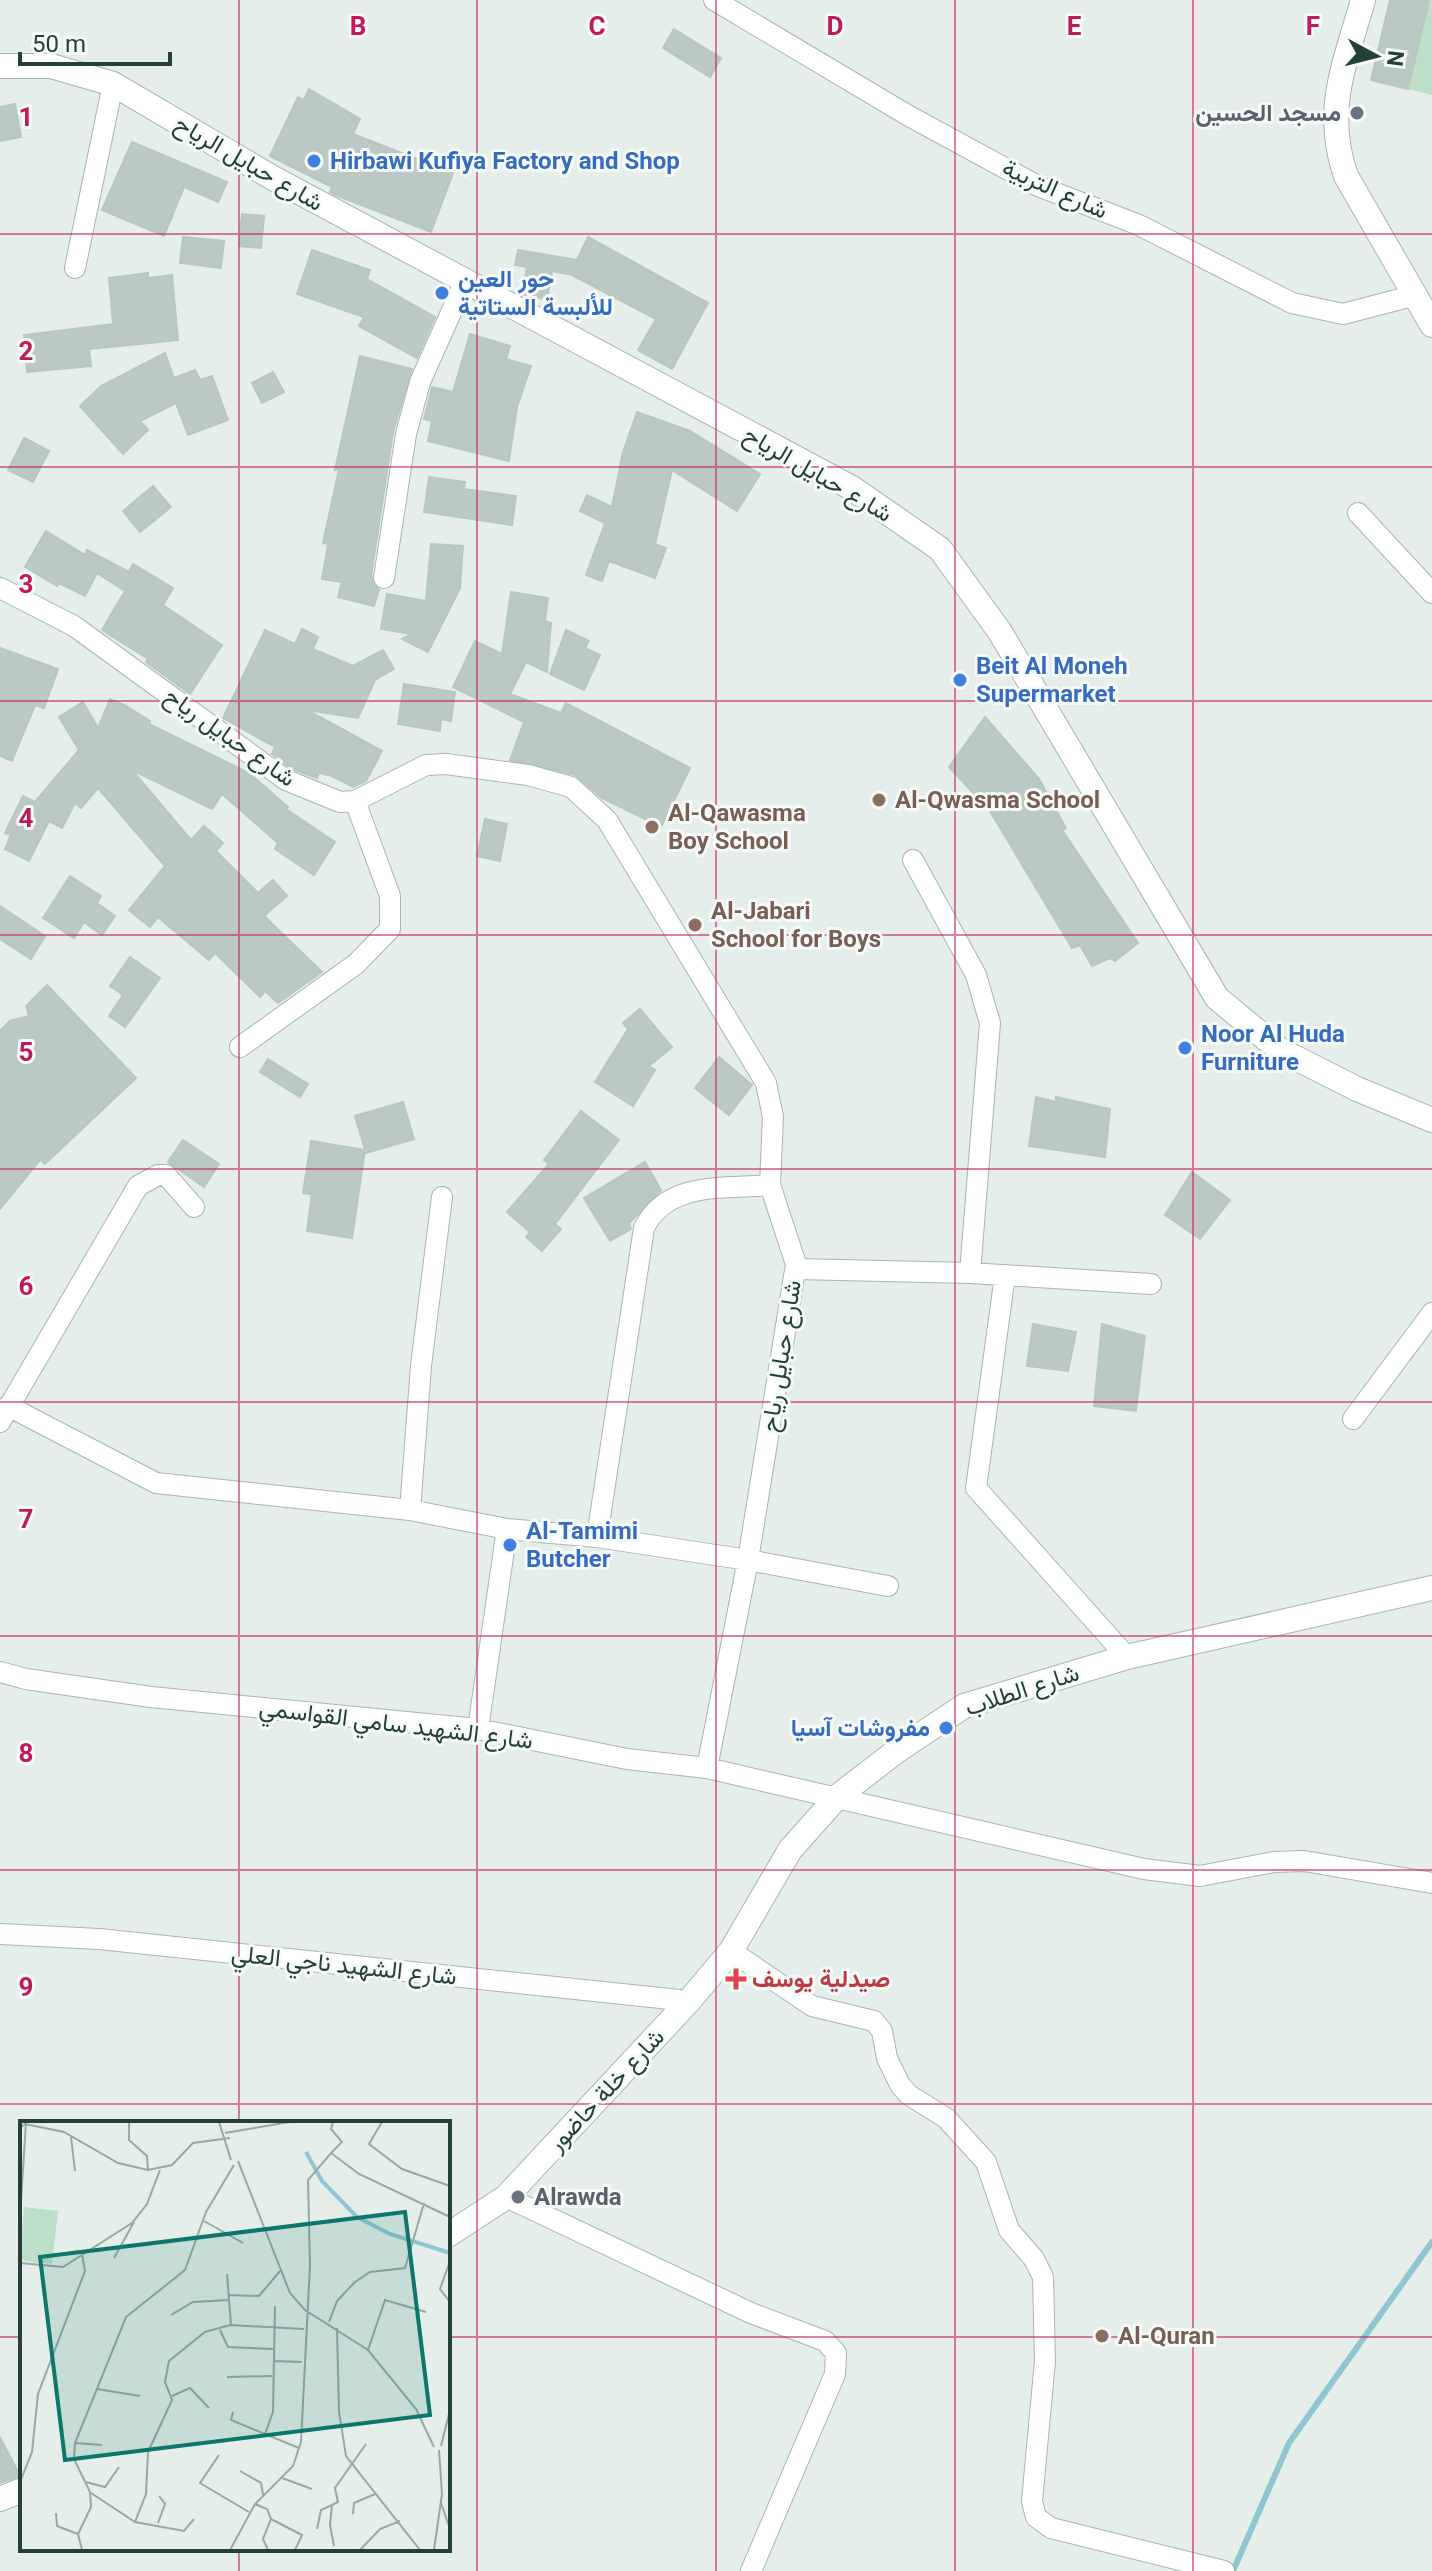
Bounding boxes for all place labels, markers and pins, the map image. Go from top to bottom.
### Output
place label: مسجد الحسين [1195,99,1341,127]
marker: مسجد الحسين [1348,104,1366,122]
place label: Hirbawi Kufiya Factory and Shop [330,147,680,175]
marker: Hirbawi Kufiya Factory and Shop [305,152,323,170]
place label: حور العين للألبسة الستاتية [458,265,613,321]
marker: حور العين للألبسة الستاتية [433,284,451,302]
place label: Beit Al Moneh Supermarket [976,652,1128,708]
marker: Beit Al Moneh Supermarket [951,671,969,689]
place label: Al-Qwasma School [895,786,1100,814]
marker: Al-Qwasma School [870,791,888,809]
place label: Al-Qawasma Boy School [668,799,806,855]
marker: Al-Qawasma Boy School [643,818,661,836]
place label: Al-Jabari School for Boys [711,897,881,953]
marker: Al-Jabari School for Boys [686,916,704,934]
place label: Noor Al Huda Furniture [1201,1020,1345,1076]
marker: Noor Al Huda Furniture [1176,1039,1194,1057]
place label: Al-Tamimi Butcher [526,1517,638,1573]
marker: Al-Tamimi Butcher [501,1536,519,1554]
place label: مفروشات آسيا [791,1714,930,1743]
marker: مفروشات آسيا [937,1719,955,1737]
place label: صيدلية يوسف [752,1965,890,1994]
marker: صيدلية يوسف [727,1970,745,1988]
place label: Alrawda [534,2183,622,2211]
marker: Alrawda [509,2188,527,2206]
place label: Al-Quran [1118,2322,1215,2350]
marker: Al-Quran [1093,2327,1111,2345]

